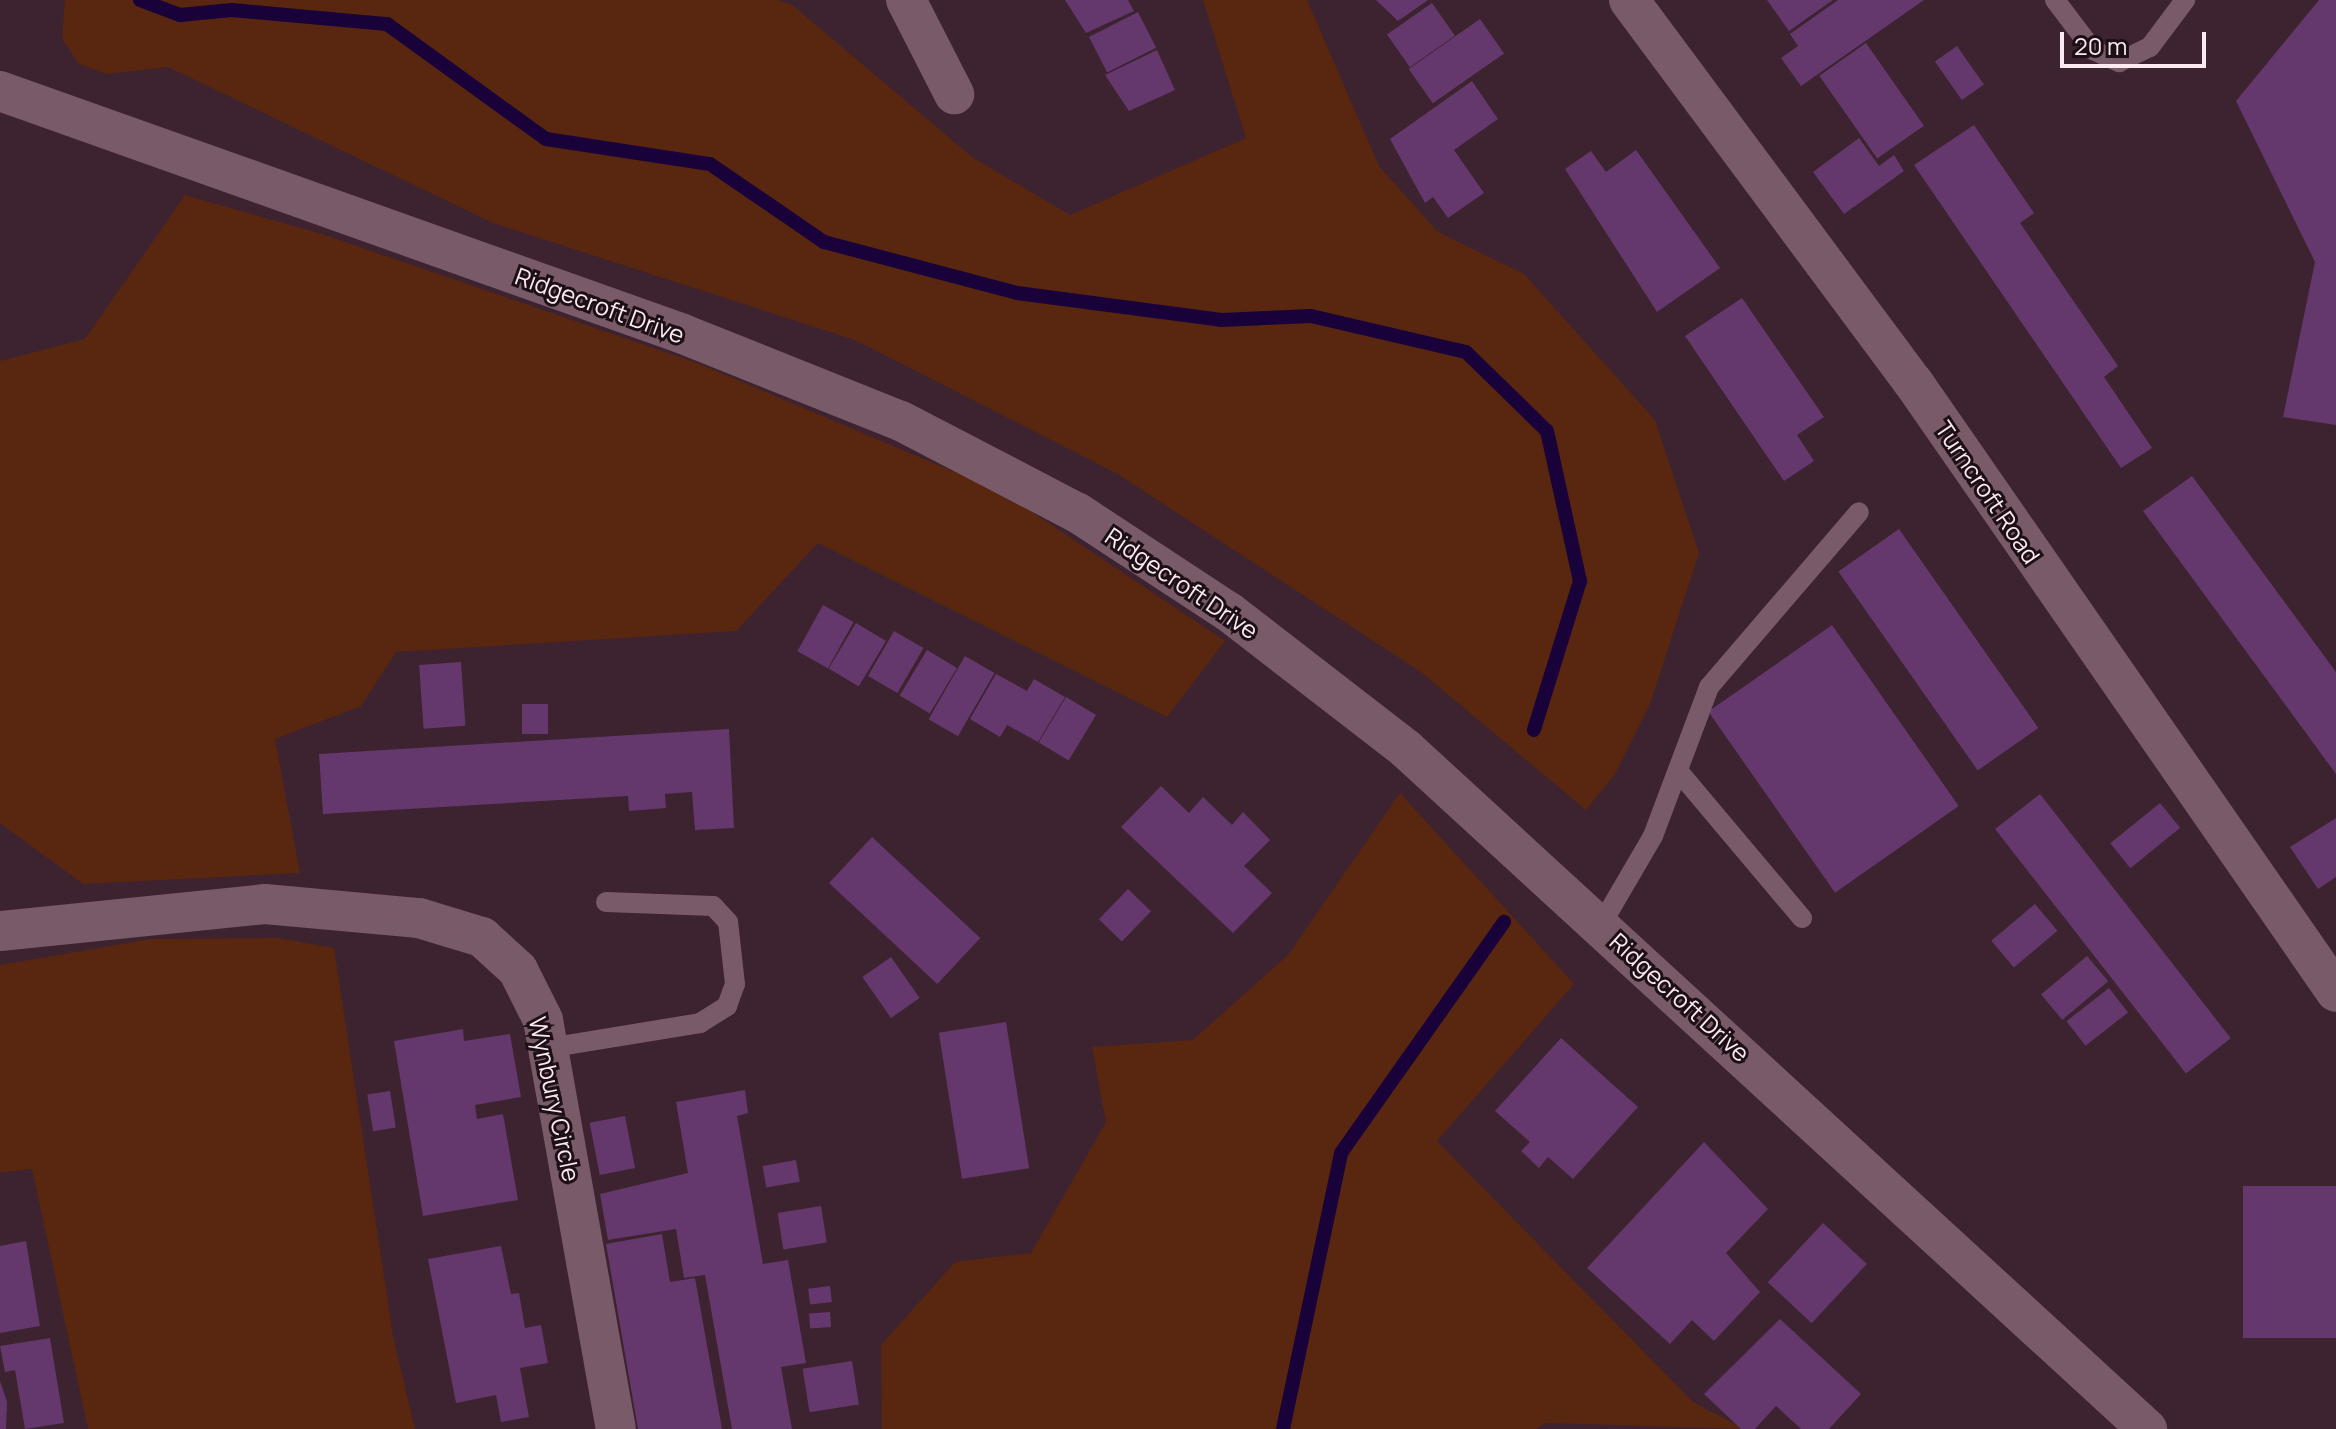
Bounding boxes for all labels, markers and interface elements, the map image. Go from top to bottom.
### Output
scale bar [2064,16,2210,66]
text: 20 m [2074,29,2127,62]
street label: Ridgecroft Drive [511,261,689,349]
street label: Turncroft Road [1930,415,2046,569]
street label: Ridgecroft Drive [1100,521,1264,645]
street label: Ridgecroft Drive [1604,927,1756,1067]
street label: Wynbury Circle [523,1014,587,1184]

